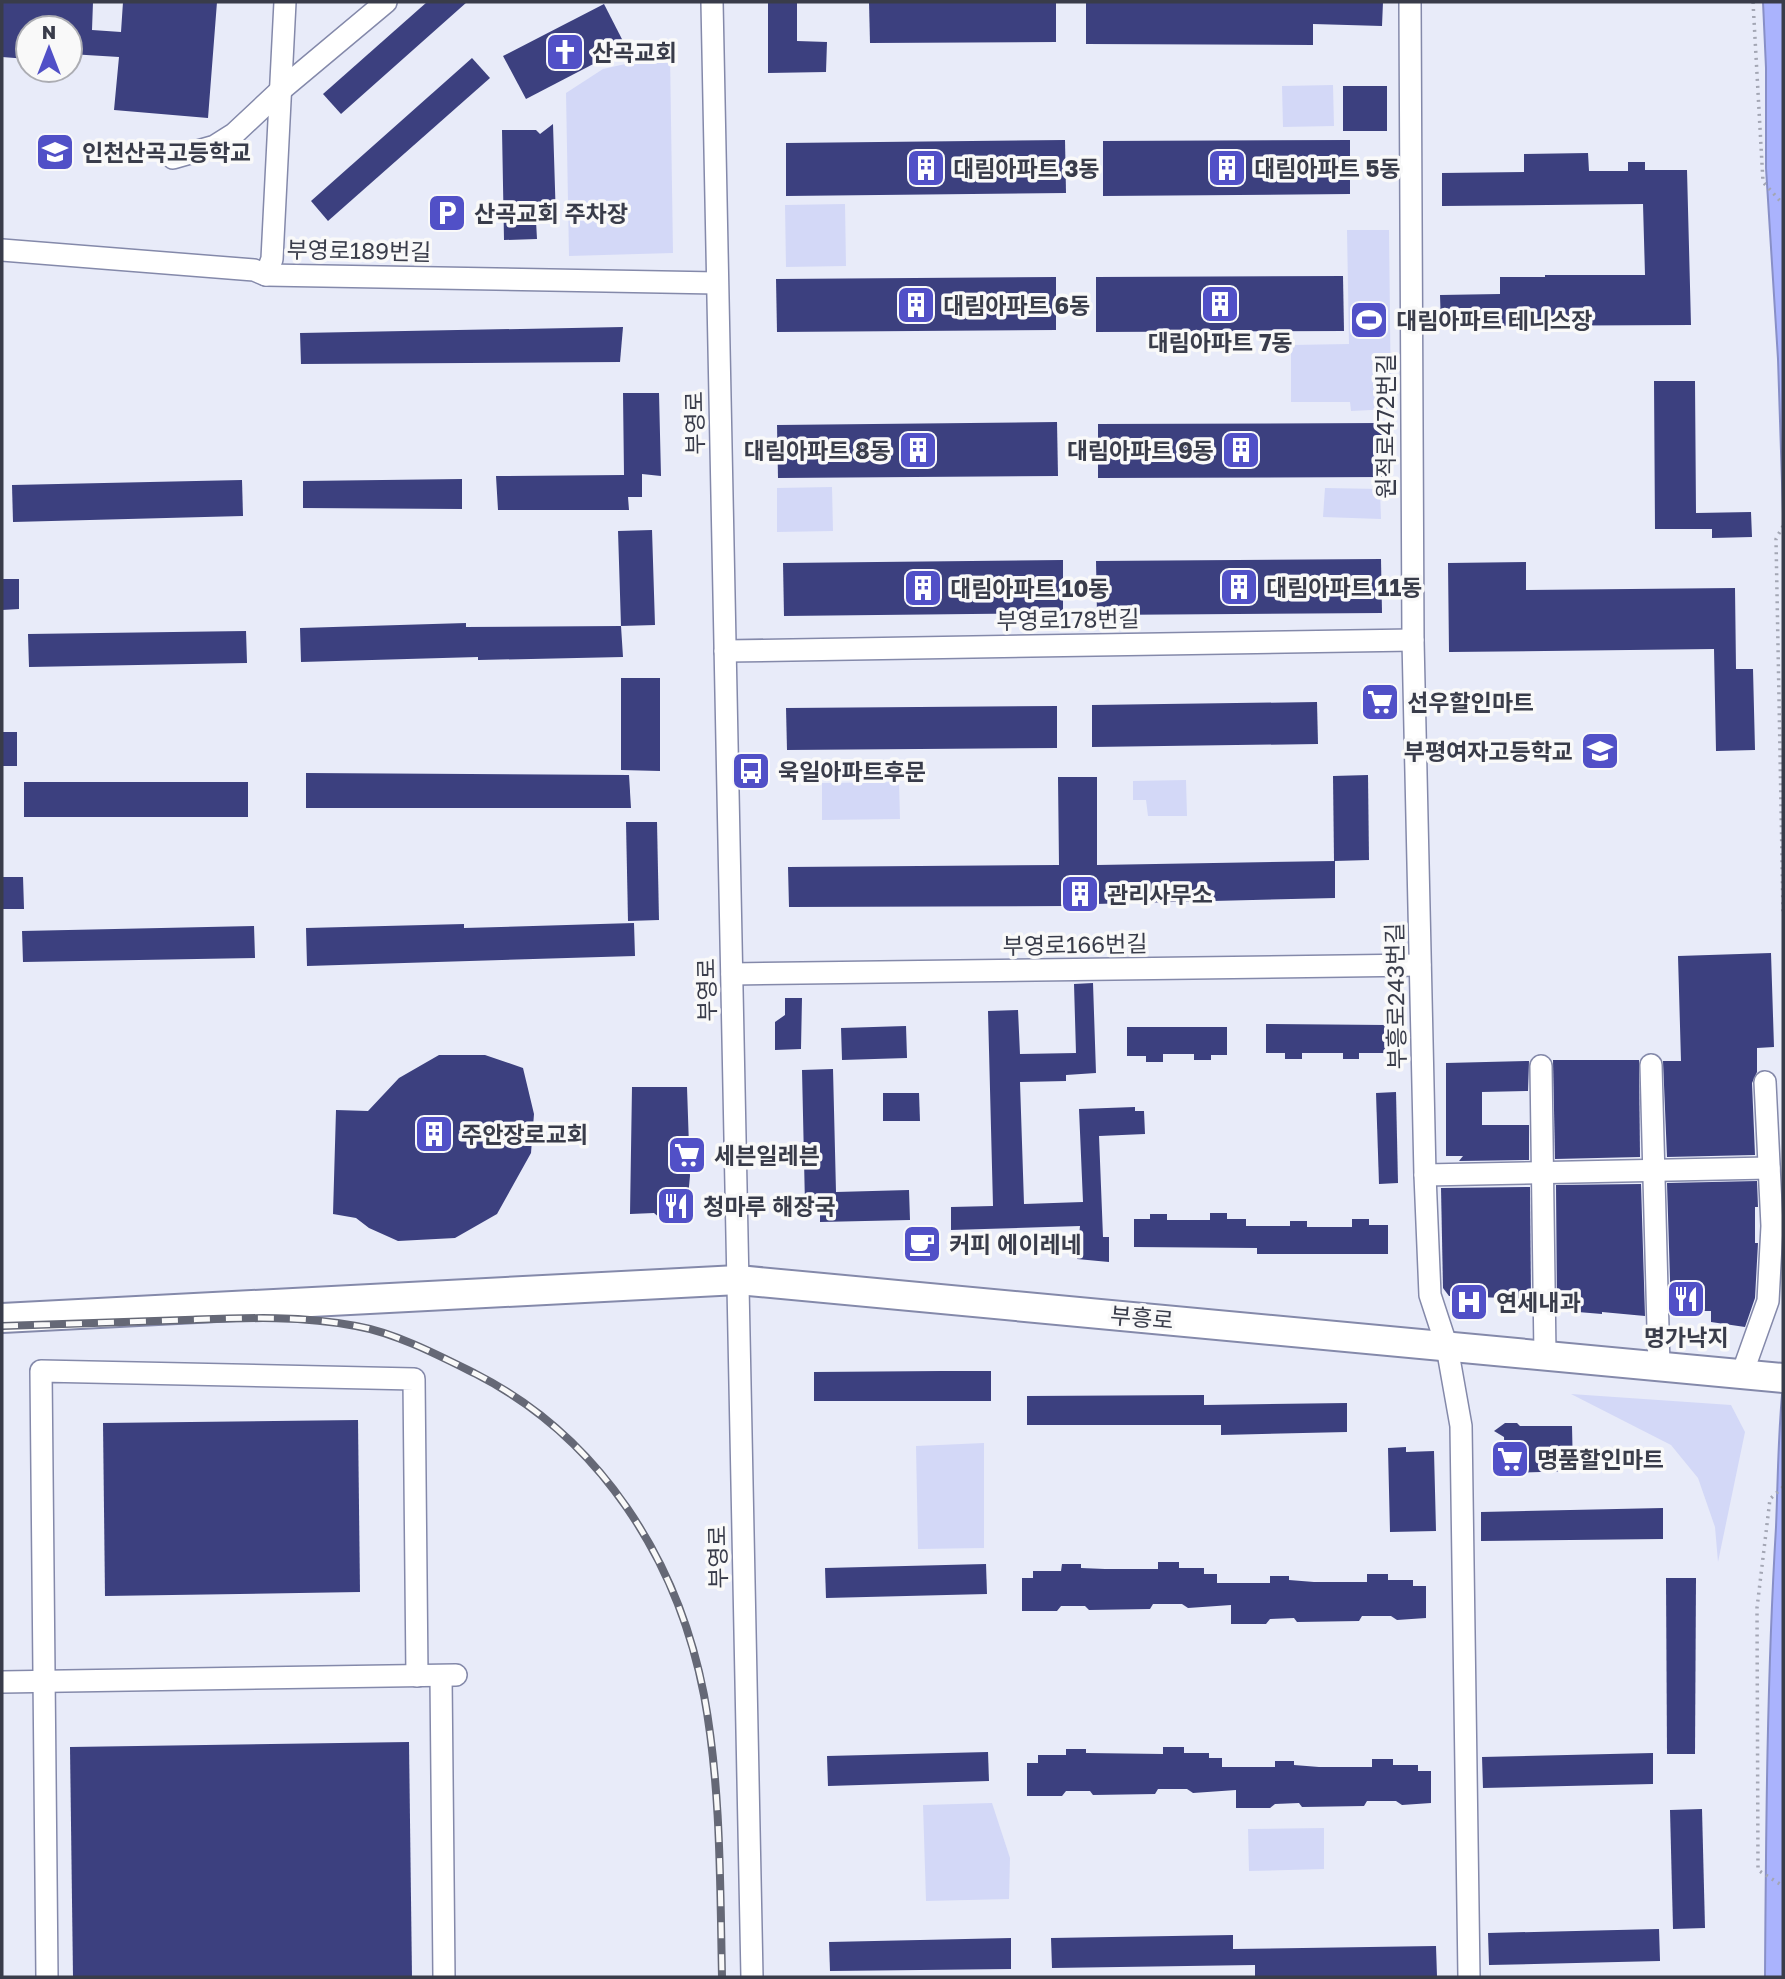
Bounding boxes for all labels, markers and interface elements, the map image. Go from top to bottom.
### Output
north arrow [14,14,84,84]
text: N [42,20,56,43]
church icon: 산곡교회 [544,31,586,73]
place label: 산곡교회 [592,38,677,66]
school or university icon: 인천산곡고등학교 [34,131,76,173]
place label: 인천산곡고등학교 [82,138,251,166]
building icon: 대림아파트 3동 [905,147,947,189]
building icon: 대림아파트 5동 [1206,147,1248,189]
place label: 대림아파트 3동 [953,154,1100,182]
place label: 대림아파트 5동 [1254,154,1401,182]
parking icon: 산곡교회 주차장 [426,192,468,234]
place label: 산곡교회 주차장 [474,199,628,227]
street label: 부영로189번길 [286,235,432,265]
building icon: 대림아파트 7동 [1199,283,1241,325]
building icon: 대림아파트 6동 [895,284,937,326]
place label: 대림아파트 6동 [943,291,1090,319]
sports icon: 대림아파트 테니스장 [1348,299,1390,341]
place label: 대림아파트 테니스장 [1396,306,1592,334]
place label: 대림아파트 7동 [1147,328,1293,356]
street label: 원적로472번길 [1371,353,1399,499]
street label: 부영로 [679,391,709,455]
building icon: 대림아파트 8동 [897,429,939,471]
building icon: 대림아파트 9동 [1220,429,1262,471]
place label: 대림아파트 8동 [744,436,891,464]
place label: 대림아파트 9동 [1067,436,1214,464]
building icon: 대림아파트 11동 [1218,566,1260,608]
building icon: 대림아파트 10동 [902,567,944,609]
place label: 대림아파트 11동 [1266,573,1422,601]
place label: 대림아파트 10동 [950,574,1110,602]
street label: 부영로178번길 [996,604,1140,634]
supermarket icon: 선우할인마트 [1359,681,1401,723]
place label: 선우할인마트 [1407,688,1534,716]
school or university icon: 부평여자고등학교 [1579,730,1621,772]
place label: 부평여자고등학교 [1404,737,1573,765]
bus stop icon: 욱일아파트후문 [730,750,772,792]
place label: 욱일아파트후문 [778,757,926,785]
building icon: 관리사무소 [1059,873,1101,915]
place label: 관리사무소 [1107,880,1213,908]
street label: 부흥로243번길 [1380,922,1410,1070]
street label: 부영로166번길 [1002,929,1148,959]
street label: 부영로 [691,958,721,1022]
building icon: 주안장로교회 [413,1113,455,1155]
place label: 주안장로교회 [461,1120,588,1148]
supermarket icon: 세븐일레븐 [666,1134,708,1176]
place label: 세븐일레븐 [714,1141,820,1169]
restaurant icon: 청마루 해장국 [655,1185,697,1227]
place label: 청마루 해장국 [703,1192,836,1220]
cafe icon: 커피 에이레네 [901,1223,943,1265]
place label: 커피 에이레네 [949,1230,1082,1258]
restaurant icon: 명가낙지 [1665,1278,1707,1320]
hospital icon: 연세내과 [1448,1281,1490,1323]
place label: 연세내과 [1496,1288,1581,1316]
street label: 부흥로 [1109,1300,1175,1334]
place label: 명가낙지 [1644,1323,1728,1351]
supermarket icon: 명품할인마트 [1489,1438,1531,1480]
place label: 명품할인마트 [1537,1445,1664,1473]
street label: 부영로 [702,1525,732,1589]

